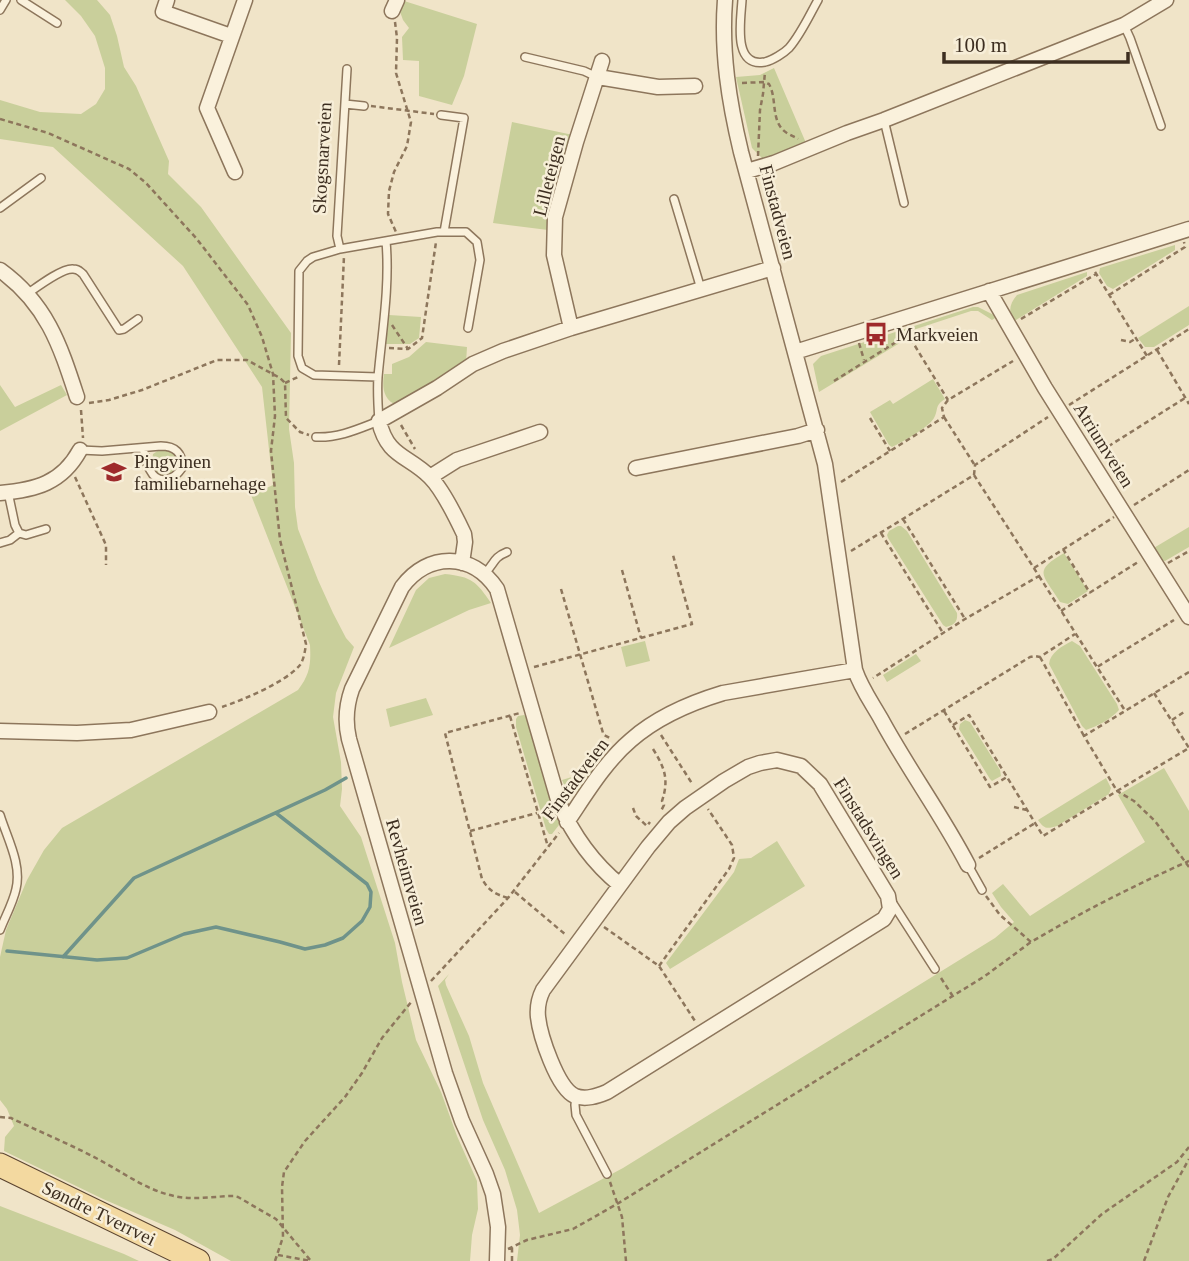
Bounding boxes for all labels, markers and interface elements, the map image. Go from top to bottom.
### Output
scale bar [944,21,1128,65]
text: 100 m [954,33,1007,57]
street label: Skogsnarveien [309,101,335,214]
street label: Lilleteigen [529,133,569,218]
street label: Finstadveien [755,162,801,262]
bus stop icon: Markveien [862,320,890,348]
place label: Markveien [896,324,979,345]
street label: Atriumveien [1070,399,1139,492]
place label: Pingvinen familiebarnehage [134,451,266,494]
school or university icon: Pingvinen familiebarnehage [100,458,128,486]
street label: Finstadveien [537,734,613,824]
street label: Finstadsvingen [830,774,909,883]
street label: Revheimveien [382,816,432,928]
street label: Søndre Tverrvei [39,1176,159,1250]

